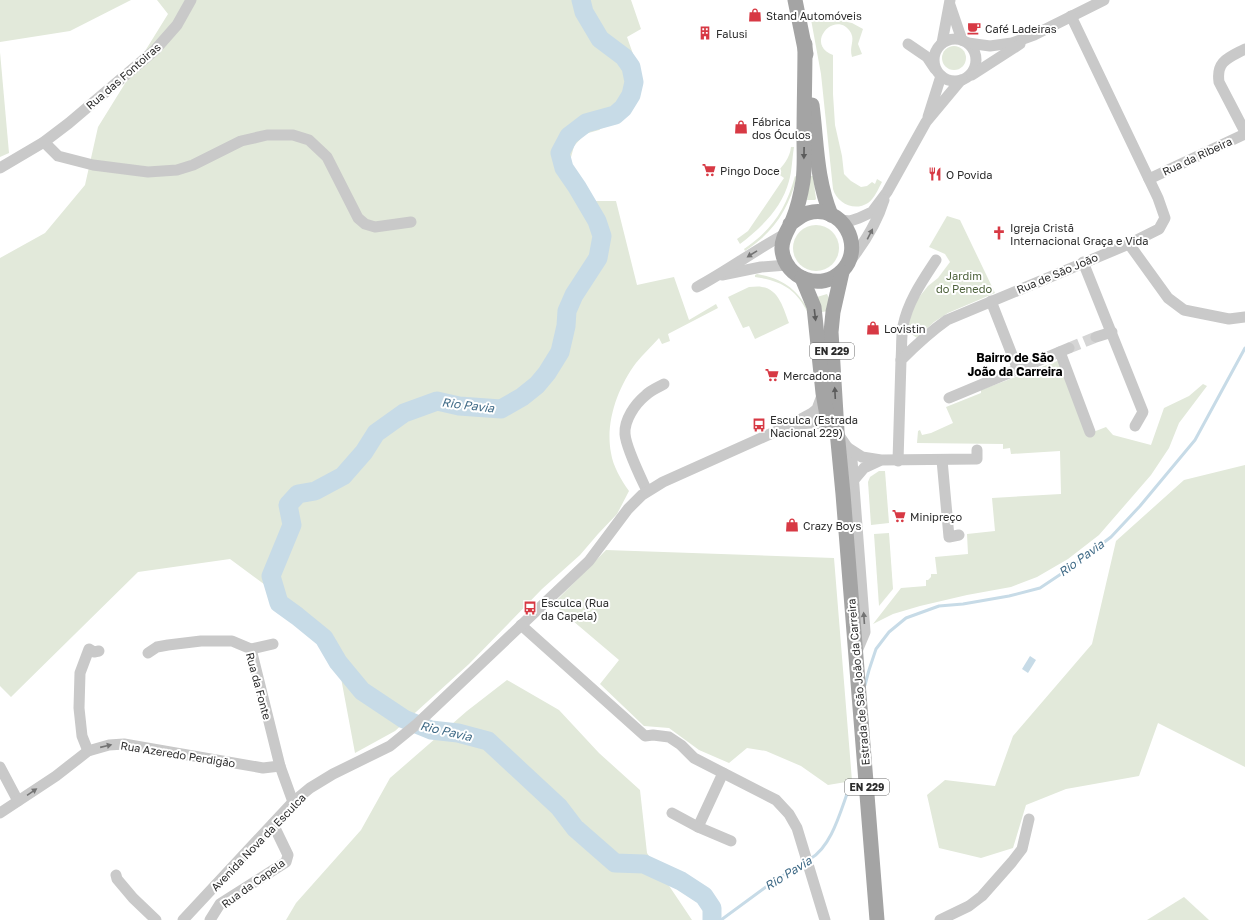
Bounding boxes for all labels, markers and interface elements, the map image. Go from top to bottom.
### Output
shop icon: Stand Automóveis [747,7,763,23]
place label: Stand Automóveis [766,9,862,22]
cafe icon: Café Ladeiras [966,20,982,36]
place label: Café Ladeiras [985,22,1057,35]
building icon: Falusi [697,25,713,41]
place label: Falusi [716,27,748,40]
street label: Rua das Fontoiras [83,40,163,112]
place label: Fábrica dos Óculos [752,115,811,141]
shop icon: Fábrica dos Óculos [733,119,749,135]
street label: Rua da Ribeira [1160,134,1234,178]
one-way arrow [800,147,807,159]
supermarket icon: Pingo Doce [701,162,717,178]
place label: Pingo Doce [720,164,780,177]
restaurant icon: O Povida [927,166,943,182]
place label: O Povida [946,168,992,181]
place label: Igreja Cristã Internacional Graça e Vida [1010,221,1149,247]
church icon: Igreja Cristã Internacional Graça e Vida [991,225,1007,241]
one-way arrow [867,228,873,239]
one-way arrow [746,250,758,257]
street label: Rua de São João [1014,250,1100,296]
park label: Jardim do Penedo [936,269,992,295]
one-way arrow [812,309,818,321]
shop icon: Lovistin [865,320,881,336]
place label: Lovistin [884,322,926,335]
road number: EN 229 [810,343,854,359]
district label: Bairro de São João da Carreira [967,350,1063,379]
supermarket icon: Mercadona [764,367,780,383]
place label: Mercadona [783,369,842,382]
one-way arrow [832,386,839,399]
water label: Rio Pavia [441,394,496,416]
place label: Esculca (Estrada Nacional 229) [770,413,858,439]
bus stop icon: Esculca (Estrada Nacional 229) [751,417,767,433]
supermarket icon: Minipreço [891,508,907,524]
place label: Minipreço [910,510,962,523]
shop icon: Crazy Boys [784,517,800,533]
place label: Crazy Boys [803,519,861,532]
water label: Rio Pavia [1055,536,1108,580]
place label: Esculca (Rua da Capela) [541,596,609,622]
street label: Estrada de São João da Carreira [844,598,872,766]
bus stop icon: Esculca (Rua da Capela) [522,600,538,616]
one-way arrow [860,612,867,624]
street label: Rua da Fonte [244,651,274,721]
water label: Rio Pavia [419,718,474,744]
street label: Rua Azeredo Perdigão [120,739,237,770]
one-way arrow [100,743,112,749]
road number: EN 229 [845,779,889,795]
one-way arrow [27,788,38,796]
street label: Avenida Nova da Esculca [208,791,308,893]
water label: Rio Pavia [762,852,815,893]
street label: Rua da Capela [219,856,287,910]

